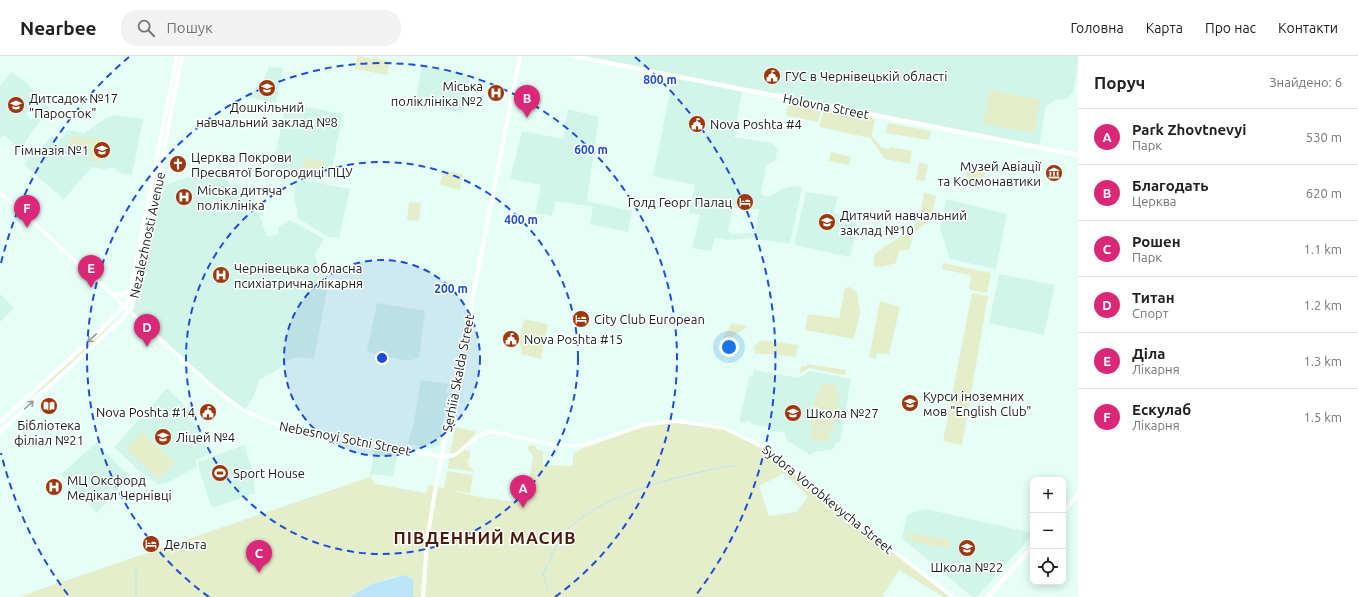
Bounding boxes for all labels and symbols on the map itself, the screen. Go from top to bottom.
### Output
public building icon: ГУС в Чернівецькій області [762,66,782,86]
place label: ГУС в Чернівецькій області [785,69,947,83]
text: 800 m [643,73,677,86]
school or university icon: Дошкільний навчальний заклад №8 [257,78,277,98]
place label: Міська поліклініка №2 [391,79,483,108]
hospital icon: Міська поліклініка №2 [486,83,506,103]
pin: B [514,85,540,118]
place label: Дитсадок №17 "Паросток" [29,91,118,120]
street label: Holovna Street [782,91,870,121]
school or university icon: Дитсадок №17 "Паросток" [6,95,26,115]
place label: Дошкільний навчальний заклад №8 [196,100,338,129]
public building icon: Nova Poshta #4 [687,114,707,134]
place label: Nova Poshta #4 [710,117,802,131]
school or university icon: Гімназія №1 [92,140,112,160]
place label: Гімназія №1 [14,143,89,157]
text: 600 m [574,143,608,156]
place label: Церква Покрови Пресвятої Богородиці ПЦУ [191,150,353,179]
church icon: Церква Покрови Пресвятої Богородиці ПЦУ [168,154,188,174]
place label: Музей Авіації та Космонавтики [938,159,1042,188]
museum icon: Музей Авіації та Космонавтики [1044,163,1064,183]
street label: Nezalezhnosti Avenue [127,171,167,299]
place label: Міська дитяча поліклініка [197,183,282,212]
hospital icon: Міська дитяча поліклініка [174,187,194,207]
hotel icon: Голд Георг Палац [735,192,755,212]
pin: F [14,195,40,228]
place label: Голд Георг Палац [628,195,732,209]
place label: Дитячий навчальний заклад №10 [840,208,967,237]
school or university icon: Дитячий навчальний заклад №10 [817,212,837,232]
text: 400 m [504,213,538,226]
pin: E [78,255,104,288]
place label: Чернівецька обласна психіатрична лікарня [234,261,363,290]
hospital icon: Чернівецька обласна психіатрична лікарня [211,265,231,285]
text: 200 m [434,282,468,295]
hotel icon: City Club European [571,309,591,329]
place label: City Club European [594,312,705,326]
street label: Serhiia Skalda Street [440,313,476,433]
pin: D [134,314,160,347]
public building icon: Nova Poshta #15 [501,329,521,349]
place label: Nova Poshta #15 [524,332,623,346]
one-way arrow [87,334,97,343]
your location [719,337,739,357]
centre of rings [375,351,389,365]
place label: Курси іноземних мов "English Club" [923,389,1032,418]
school or university icon: Курси іноземних мов "English Club" [900,393,920,413]
library icon: Бібліотека філіал №21 [39,396,59,416]
one-way arrow [24,401,34,410]
public building icon: Nova Poshta #14 [198,402,218,422]
school or university icon: Школа №27 [783,403,803,423]
place label: Nova Poshta #14 [96,405,195,419]
place label: Школа №27 [806,406,879,420]
place label: Бібліотека філіал №21 [14,418,84,447]
street label: Nebesnoyi Sotni Street [278,418,412,458]
school or university icon: Ліцей №4 [153,427,173,447]
place label: Ліцей №4 [176,430,235,444]
street label: Sydora Vorobkevycha Street [760,442,896,556]
sports icon: Sport House [210,463,230,483]
place label: Sport House [233,466,305,480]
place label: МЦ Оксфорд Медікал Чернівці [67,473,172,502]
pin: A [510,475,536,508]
hospital icon: МЦ Оксфорд Медікал Чернівці [44,477,64,497]
district label: ПІВДЕННИЙ МАСИВ [394,528,576,547]
hotel icon: Дельта [141,534,161,554]
place label: Дельта [164,537,207,551]
school or university icon: Школа №22 [957,538,977,558]
pin: C [246,540,272,573]
place label: Школа №22 [931,560,1003,574]

